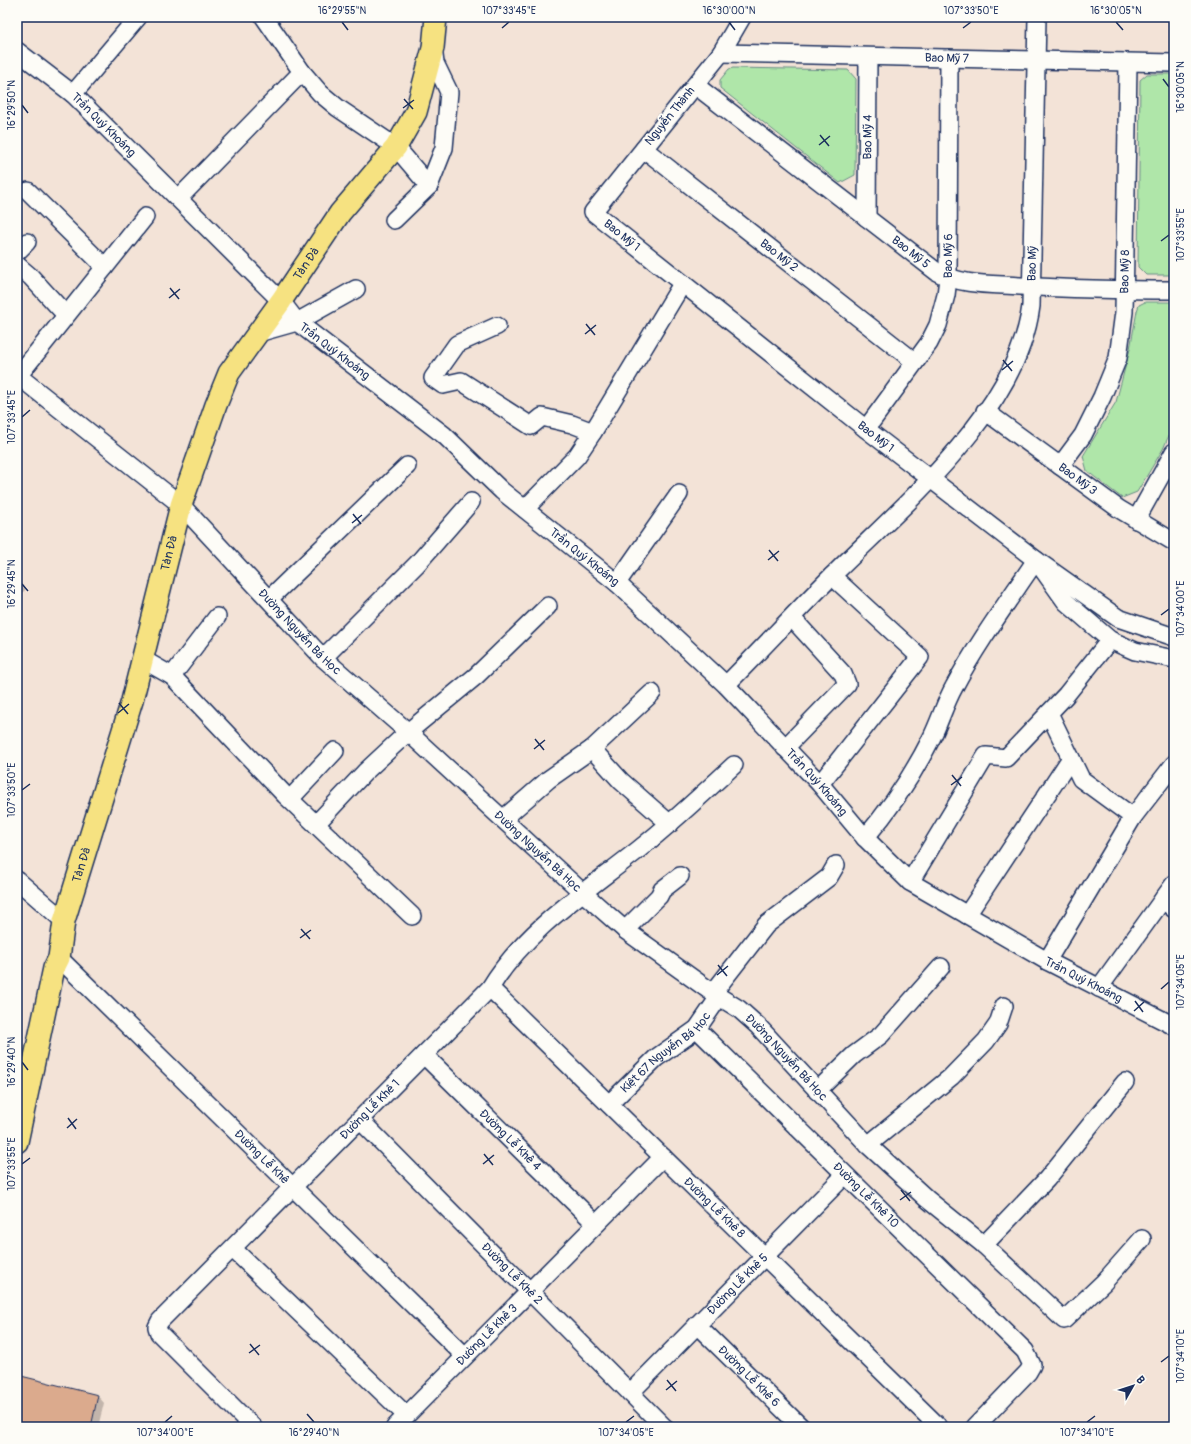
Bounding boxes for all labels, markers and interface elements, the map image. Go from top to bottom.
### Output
text: 16°29'55"N [318,5,366,17]
text: 107°33'45"E [482,5,536,17]
text: 16°30'00"N [703,5,756,17]
text: 107°33'50"E [943,5,999,17]
text: 16°30'05"N [1090,5,1142,17]
street label: Bao Mỹ 7 [925,50,970,66]
text: 16°30'05"N [1175,61,1187,113]
text: 16°29'50"N [6,80,18,130]
street label: Nguyễn Thành [641,83,698,148]
street label: Trần Quý Khoáng [68,89,139,160]
street label: Bao Mỹ 4 [860,115,875,159]
text: 107°33'55"E [1175,208,1187,262]
street label: Bao Mỹ 1 [601,216,643,254]
street label: Bao Mỹ 5 [889,232,933,271]
street label: Bao Mỹ 6 [940,233,956,278]
street label: Bao Mỹ 2 [757,236,802,275]
street label: Tản Đà [290,244,323,283]
street label: Bao Mỹ [1024,246,1040,281]
street label: Bao Mỹ 8 [1117,250,1133,294]
street label: Trần Quý Khoáng [296,319,373,383]
text: 107°33'45"E [6,390,18,444]
street label: Bao Mỹ 1 [854,418,897,456]
street label: Bao Mỹ 3 [1055,460,1100,498]
street label: Trần Quý Khoáng [546,524,622,589]
street label: Tản Đà [157,534,181,572]
text: 16°29'45"N [6,559,18,608]
text: 107°34'00"E [1175,581,1187,637]
street label: Đường Nguyễn Bá Học [255,586,344,678]
street label: Trần Quý Khoáng [783,745,851,819]
text: 107°33'50"E [6,762,18,818]
street label: Đường Nguyễn Bá Học [491,807,585,895]
street label: Tản Đà [69,845,94,884]
street label: Trần Quý Khoáng [1042,954,1125,1006]
text: 107°34'05"E [1175,954,1187,1010]
street label: Kiệt 67 Nguyễn Bá Học [617,1009,714,1096]
street label: Đường Nguyễn Bá Học [742,1011,831,1104]
text: 16°29'40"N [6,1037,18,1087]
street label: Đường Lễ Khê 1 [337,1076,403,1143]
street label: Đường Lễ Khê 4 [476,1106,545,1174]
street label: Đường Lễ Khê [231,1126,293,1187]
text: 107°33'55"E [6,1137,18,1191]
street label: Đường Lễ Khê 10 [830,1159,902,1231]
street label: Đường Lễ Khê 8 [681,1174,748,1241]
street label: Đường Lễ Khê 2 [478,1239,546,1308]
street label: Đường Lễ Khê 5 [704,1250,771,1318]
street label: Đường Lễ Khê 3 [453,1301,521,1369]
text: 107°34'10"E [1175,1329,1187,1383]
street label: Đường Lễ Khê 6 [715,1342,783,1410]
north arrow [1113,1366,1153,1406]
text: B [1133,1374,1147,1387]
text: 107°34'00"E [137,1427,193,1439]
text: 16°29'40"N [289,1427,339,1439]
text: 107°34'05"E [598,1427,654,1439]
text: 107°34'10"E [1060,1427,1114,1439]

